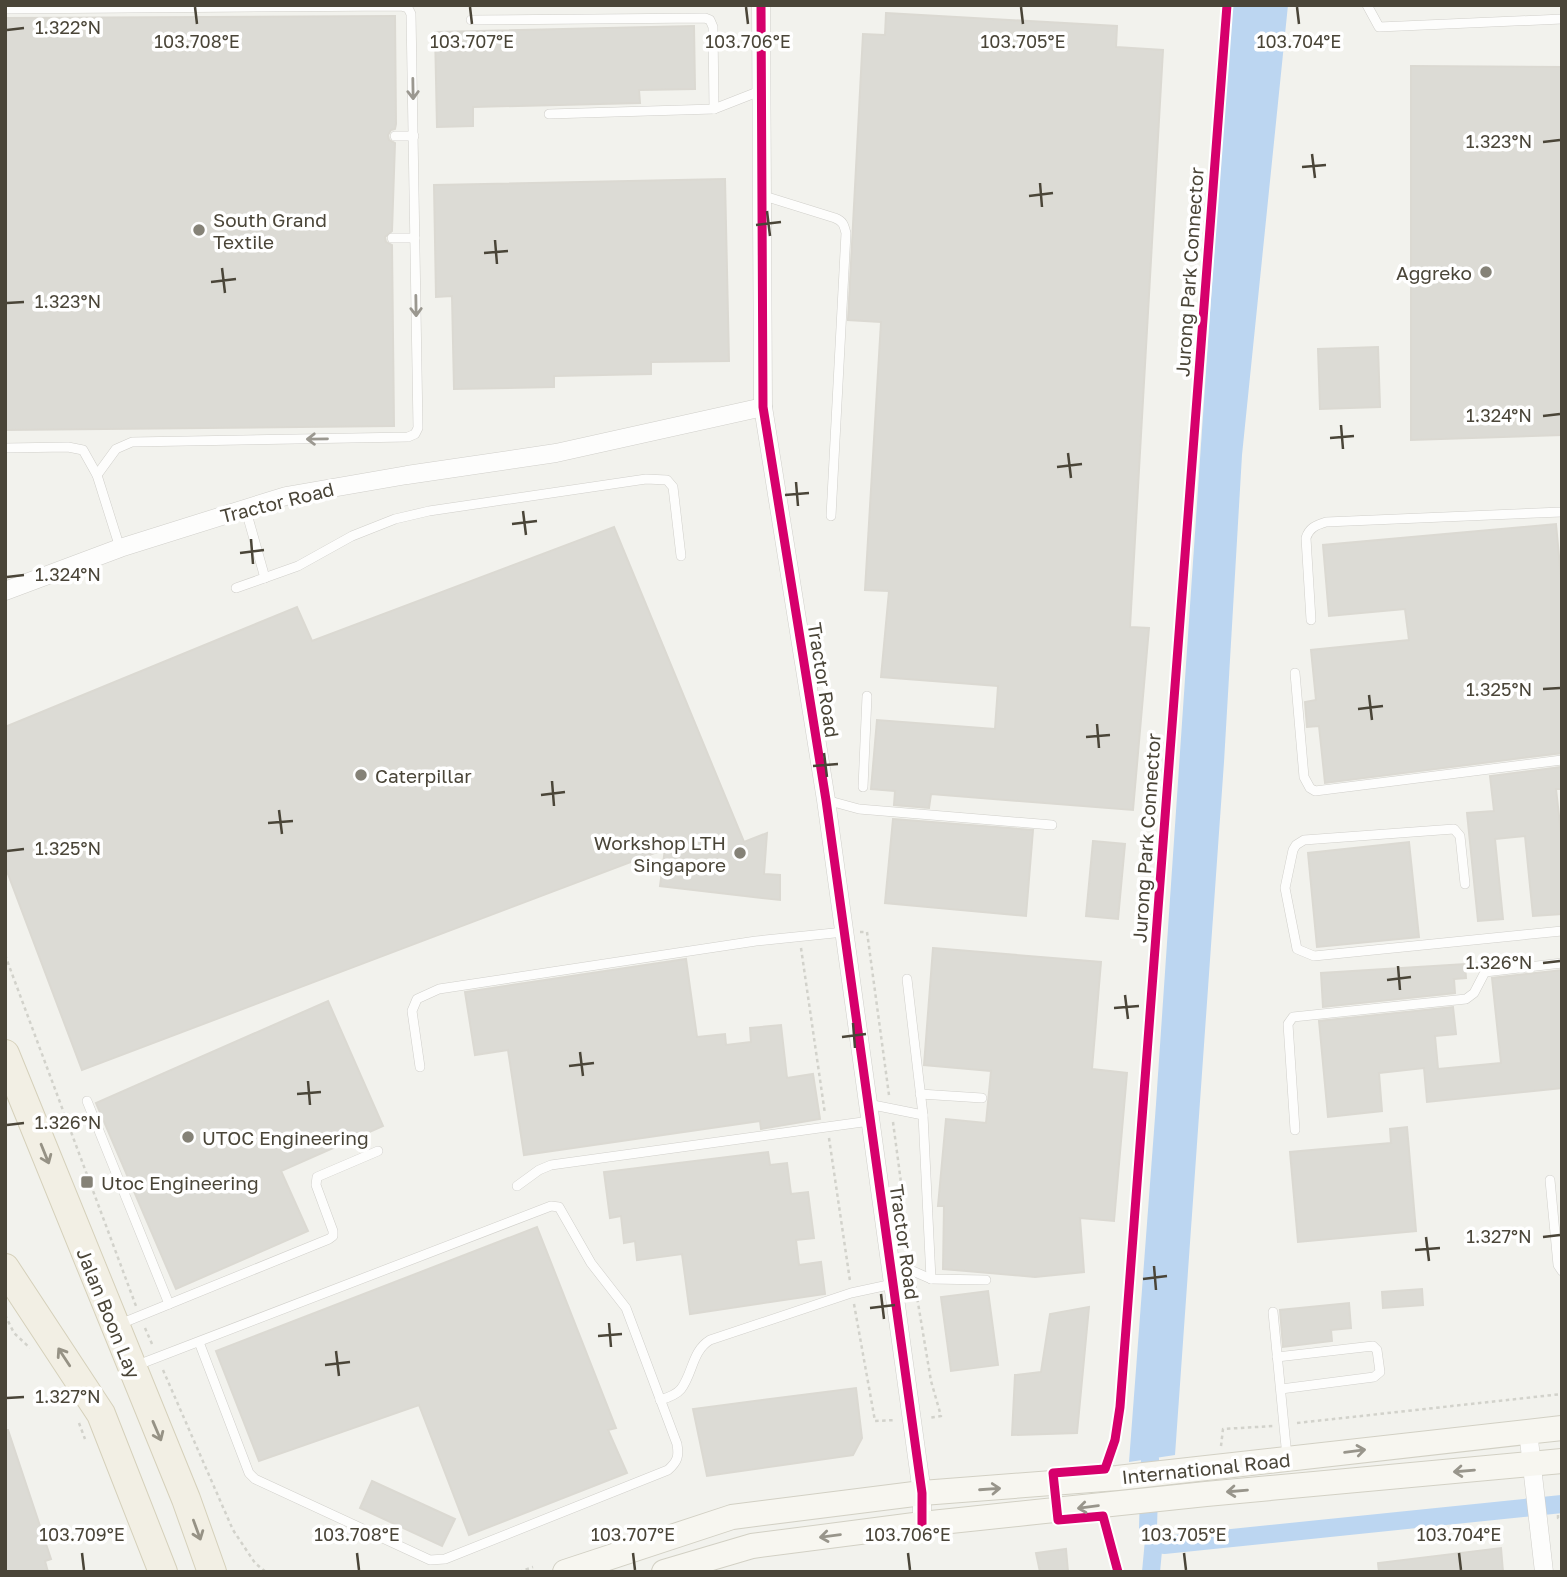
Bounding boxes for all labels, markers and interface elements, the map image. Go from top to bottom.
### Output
text: 1.322°N [35,16,101,38]
text: 103.708°E [154,30,240,52]
text: 103.707°E [430,30,514,52]
text: 103.706°E [705,30,791,52]
text: 103.705°E [981,30,1065,52]
text: 103.704°E [1257,30,1341,52]
one-way arrow [406,77,420,100]
text: 1.323°N [1466,130,1532,152]
street label: Jurong Park Connector [1170,166,1208,378]
place label: South Grand Textile [213,208,327,253]
marker: South Grand Textile [191,222,207,238]
place label: Aggreko [1396,261,1472,284]
marker: Aggreko [1478,264,1494,280]
text: 1.323°N [35,290,101,312]
one-way arrow [409,295,423,318]
text: 1.324°N [1466,404,1532,426]
one-way arrow [306,432,329,446]
street label: Tractor Road [218,477,336,527]
text: 1.324°N [35,563,101,585]
street label: Tractor Road [804,621,844,739]
text: 1.325°N [1466,678,1532,700]
street label: Jurong Park Connector [1127,732,1165,944]
place label: Caterpillar [375,764,472,787]
marker: Caterpillar [353,767,369,783]
place label: Workshop LTH Singapore [594,831,726,876]
text: 1.325°N [35,837,101,859]
marker: Workshop LTH Singapore [732,845,748,861]
text: 1.326°N [1466,951,1532,973]
text: 1.326°N [35,1111,101,1133]
place label: UTOC Engineering [202,1126,369,1149]
marker: UTOC Engineering [180,1129,196,1145]
one-way arrow [39,1143,52,1164]
place label: Utoc Engineering [101,1171,259,1194]
marker: Utoc Engineering [79,1174,95,1190]
street label: Tractor Road [886,1183,924,1301]
text: 1.327°N [1466,1225,1532,1247]
street label: Jalan Boon Lay [72,1244,146,1382]
one-way arrow [57,1347,71,1367]
text: 1.327°N [35,1385,101,1407]
one-way arrow [151,1419,164,1441]
one-way arrow [1343,1445,1366,1458]
street label: International Road [1120,1448,1292,1488]
one-way arrow [1453,1464,1476,1477]
one-way arrow [978,1482,1001,1495]
one-way arrow [1227,1485,1249,1498]
one-way arrow [1077,1501,1100,1514]
one-way arrow [192,1519,204,1541]
text: 103.709°E [39,1523,125,1545]
text: 103.708°E [314,1523,400,1545]
text: 103.707°E [591,1523,675,1545]
text: 103.706°E [865,1523,951,1545]
text: 103.705°E [1142,1523,1226,1545]
text: 103.704°E [1417,1523,1501,1545]
one-way arrow [819,1529,842,1542]

